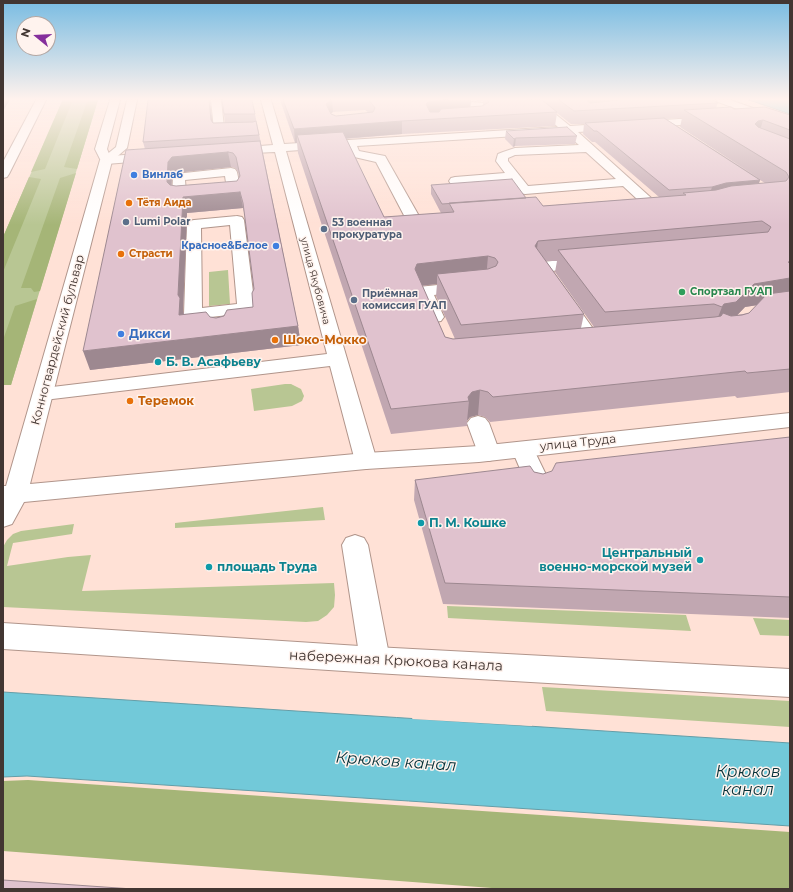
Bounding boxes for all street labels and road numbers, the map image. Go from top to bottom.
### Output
street label: улица Якубовича [298,236,332,326]
street label: Конногвардейский бульвар [28,253,88,427]
street label: улица Труда [539,432,617,454]
street label: набережная Крюкова канала [289,647,503,675]

